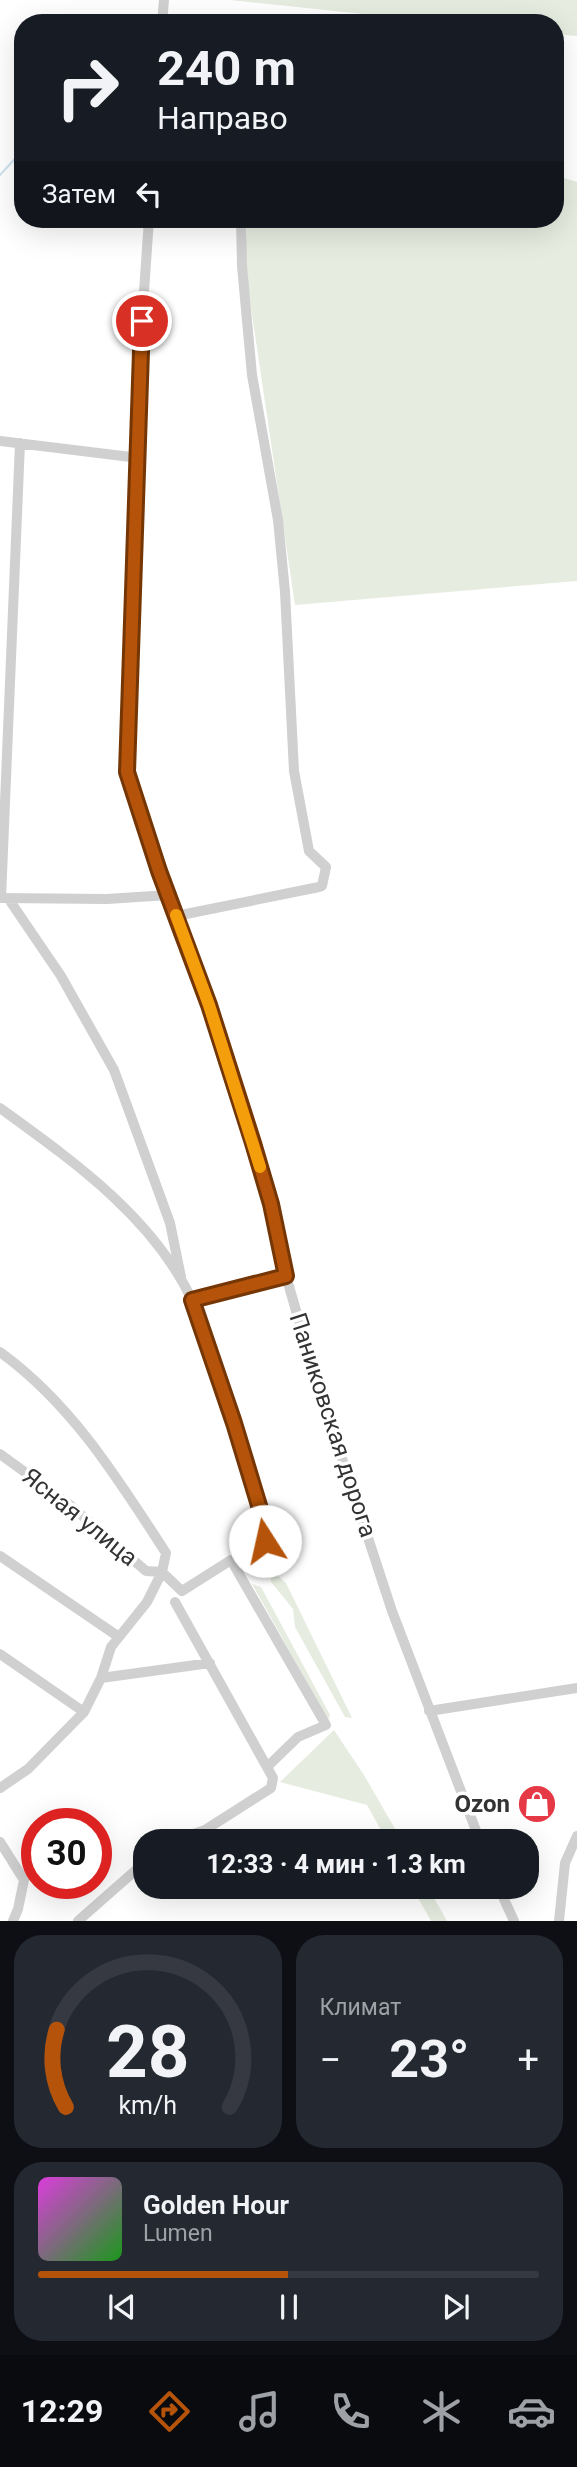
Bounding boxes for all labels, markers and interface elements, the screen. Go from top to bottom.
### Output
text: 240 m [157,40,296,97]
icon: right [42,42,133,133]
text: Направо [157,99,288,137]
icon: left [130,175,168,213]
text: Затем [42,179,116,209]
pin [112,291,172,351]
icon: arrive [123,302,161,340]
street label: Паниковская дорога [284,1309,382,1541]
street label: Ясная улица [17,1462,143,1572]
position arrow [228,1504,302,1578]
shop icon: Ozon [516,1783,558,1825]
place label: Ozon [454,1790,510,1818]
speed limit sign: 30 [21,1808,112,1899]
text: 12:33 · 4 мин · 1.3 km [206,1849,466,1879]
text: Климат [320,1994,401,2021]
text: 28 [106,2010,190,2096]
text: 23° [389,2029,469,2090]
text: − [320,2038,341,2082]
text: + [517,2038,539,2082]
text: km/h [118,2091,177,2120]
text: Golden Hour [143,2190,289,2220]
text: Lumen [143,2220,213,2247]
icon: previous [103,2288,141,2326]
icon: pause [270,2288,308,2326]
icon: next [437,2288,475,2326]
icon: directions [145,2387,194,2436]
icon: music [235,2387,284,2436]
icon: phone [326,2387,375,2436]
icon: climate [417,2387,466,2436]
icon: car [507,2387,556,2436]
text: 12:29 [21,2392,103,2430]

